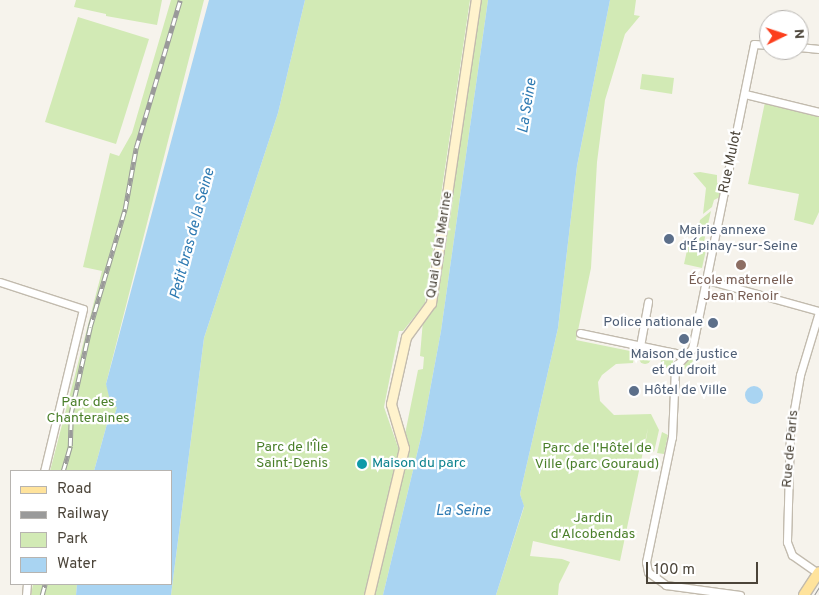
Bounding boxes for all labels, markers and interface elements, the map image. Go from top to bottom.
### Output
north arrow [759,10,809,60]
text: N [790,28,807,40]
water label: La Seine [515,77,541,135]
street label: Rue Mulot [716,129,746,195]
water label: Petit bras de la Seine [167,167,219,301]
street label: Quai de la Marine [423,190,457,300]
place label: Mairie annexe d'Épinay-sur-Seine [679,223,798,256]
marker: Mairie annexe d'Épinay-sur-Seine [663,233,675,245]
marker: École maternelle Jean Renoir [735,259,747,271]
place label: École maternelle Jean Renoir [688,273,794,306]
place label: Police nationale [603,315,703,331]
marker: Police nationale [707,317,719,329]
marker: Maison de justice et du droit [678,333,690,345]
place label: Maison de justice et du droit [631,347,737,380]
place label: Hôtel de Ville [644,383,727,399]
marker: Hôtel de Ville [628,385,640,397]
park label: Parc des Chanteraines [46,395,130,428]
street label: Rue de Paris [779,409,803,489]
park label: Parc de l'Île Saint-Denis [256,440,328,472]
park label: Parc de l'Hôtel de Ville (parc Gouraud) [535,441,659,474]
place label: Maison du parc [372,456,466,472]
marker: Maison du parc [356,458,368,470]
legend [10,470,172,585]
text: Road [57,480,92,499]
water label: La Seine [436,503,490,521]
text: Railway [57,505,109,524]
park label: Jardin d'Alcobendas [551,511,635,544]
text: Park [57,530,88,549]
scale bar [649,552,762,584]
text: Water [57,555,96,574]
text: 100 m [654,561,695,580]

